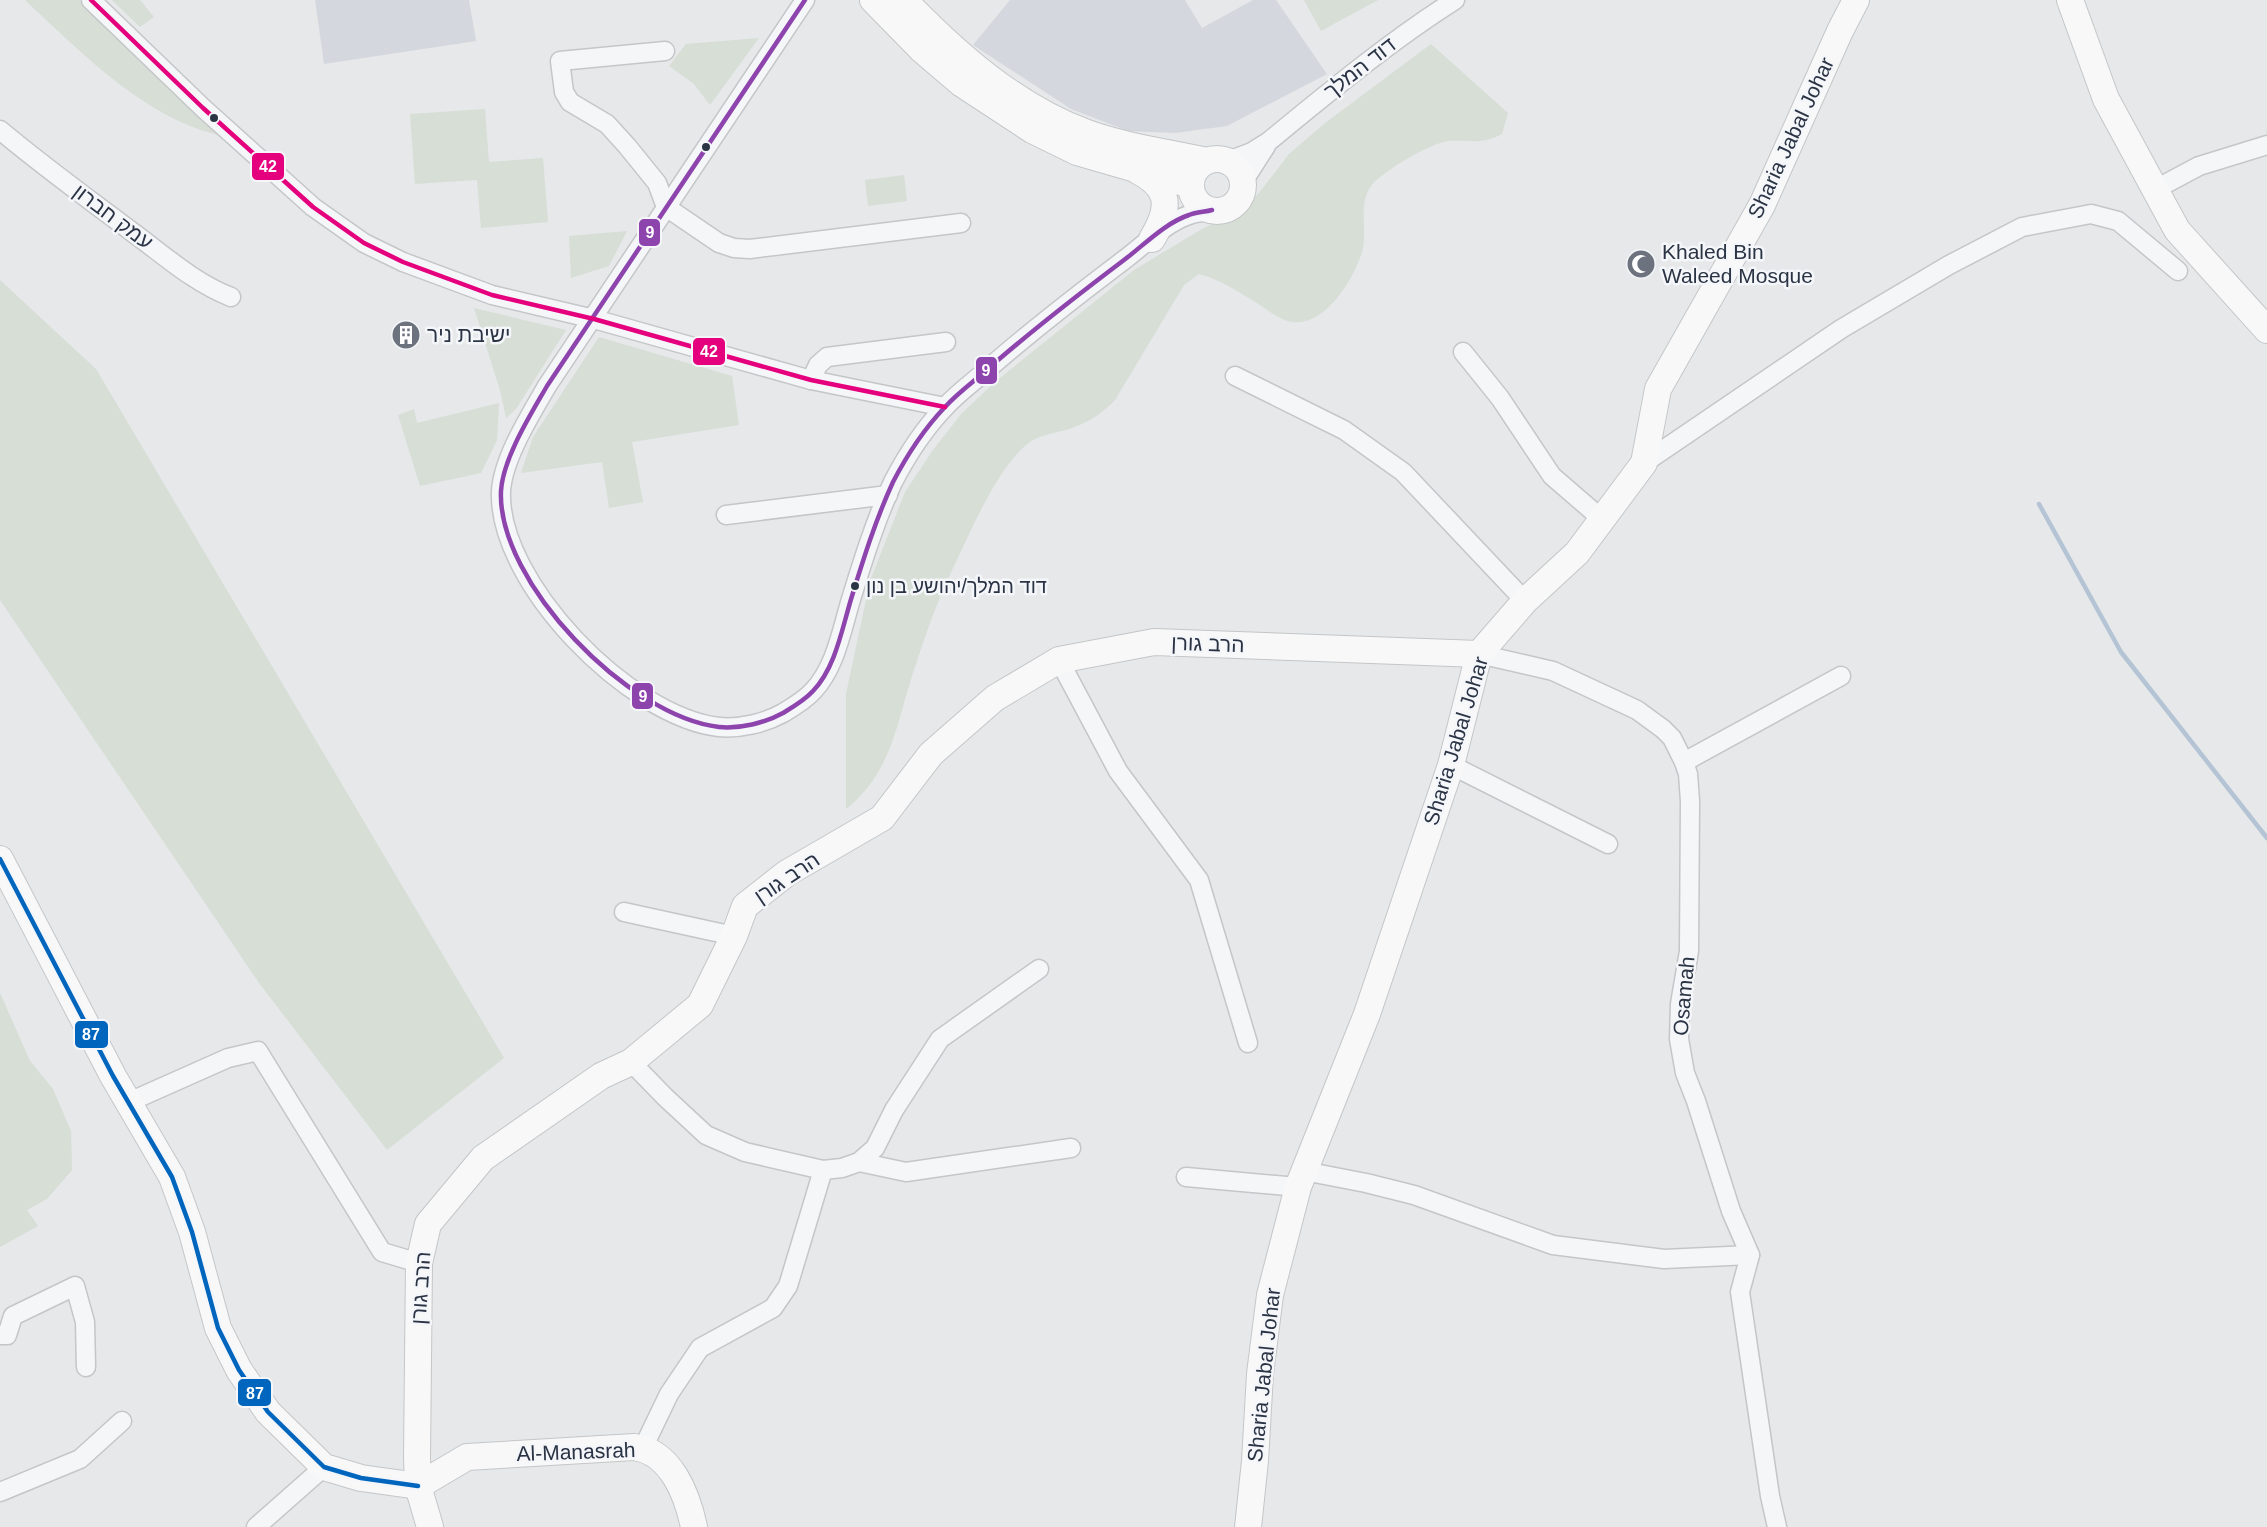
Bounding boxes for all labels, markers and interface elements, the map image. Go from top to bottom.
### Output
street label: דוד המלך [1320,32,1400,103]
street label: Sharia Jabal Johar [1743,54,1838,222]
unlabelled marker [208,112,220,124]
unlabelled marker [700,141,712,153]
line badge: 42 [251,152,285,181]
text: 42 [259,158,277,175]
street label: עמק חברון [69,179,157,254]
line badge: 9 [638,218,661,247]
text: 9 [646,224,655,241]
place label: Khaled Bin Waleed Mosque [1662,240,1813,287]
mosque icon: Khaled Bin Waleed Mosque [1625,248,1657,280]
building icon: ישיבת ניר [390,319,422,351]
place label: ישיבת ניר [427,323,511,346]
line badge: 42 [692,337,726,366]
text: 42 [700,343,718,360]
line badge: 9 [975,356,998,385]
text: 9 [982,362,991,379]
place label: דוד המלך/יהושע בן נון [866,575,1047,597]
marker: דוד המלך/יהושע בן נון [849,580,861,592]
street label: הרב גורן [1171,631,1245,656]
street label: Sharia Jabal Johar [1419,654,1492,828]
line badge: 9 [631,682,654,710]
text: 9 [639,688,648,705]
street label: הרב גורן [750,848,824,908]
street label: Osamah [1669,955,1698,1036]
line badge: 87 [74,1020,109,1049]
text: 87 [82,1026,100,1043]
street label: הרב גורן [406,1251,435,1325]
street label: Sharia Jabal Johar [1243,1287,1284,1463]
line badge: 87 [237,1378,272,1407]
text: 87 [246,1385,264,1402]
street label: Al-Manasrah [516,1438,636,1465]

